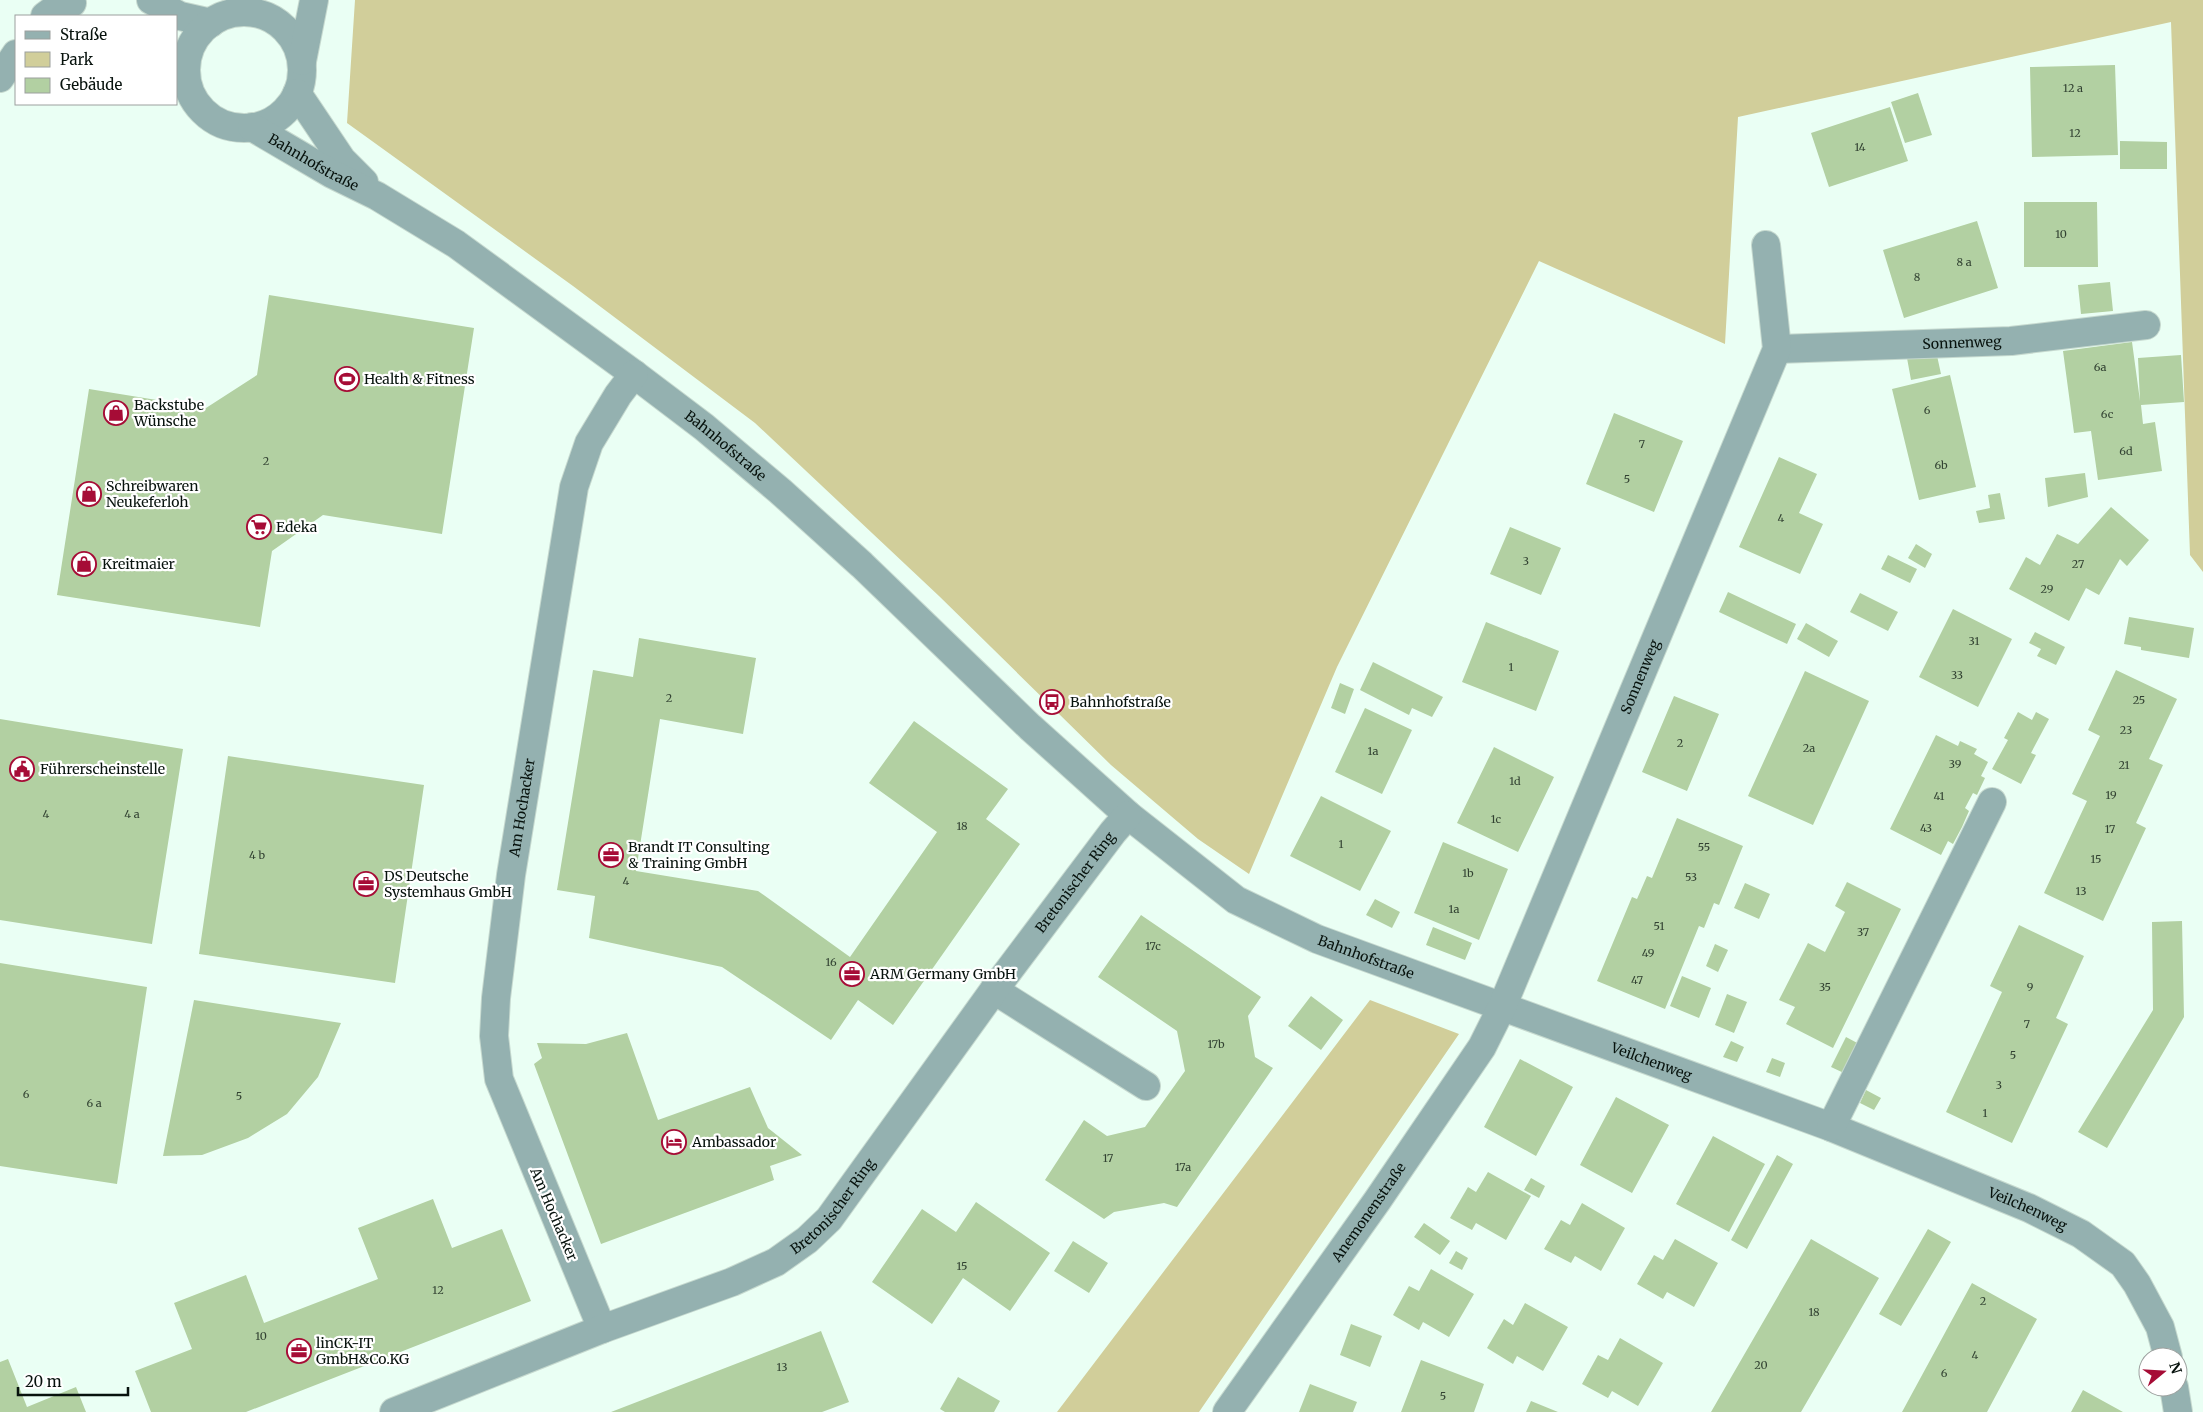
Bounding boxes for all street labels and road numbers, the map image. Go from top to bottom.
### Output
street label: Bahnhofstraße [265,130,362,195]
street label: Sonnenweg [1922,332,2002,353]
street label: Bahnhofstraße [681,407,770,485]
street label: Sonnenweg [1616,636,1664,717]
street label: Am Hochacker [505,757,539,859]
street label: Bretonischer Ring [1031,828,1119,936]
street label: Bahnhofstraße [1316,931,1417,983]
street label: Veilchenweg [1608,1038,1695,1085]
street label: Bretonischer Ring [787,1154,879,1258]
street label: Anemonenstraße [1327,1159,1410,1266]
street label: Am Hochacker [526,1164,582,1263]
street label: Veilchenweg [1985,1183,2070,1235]

